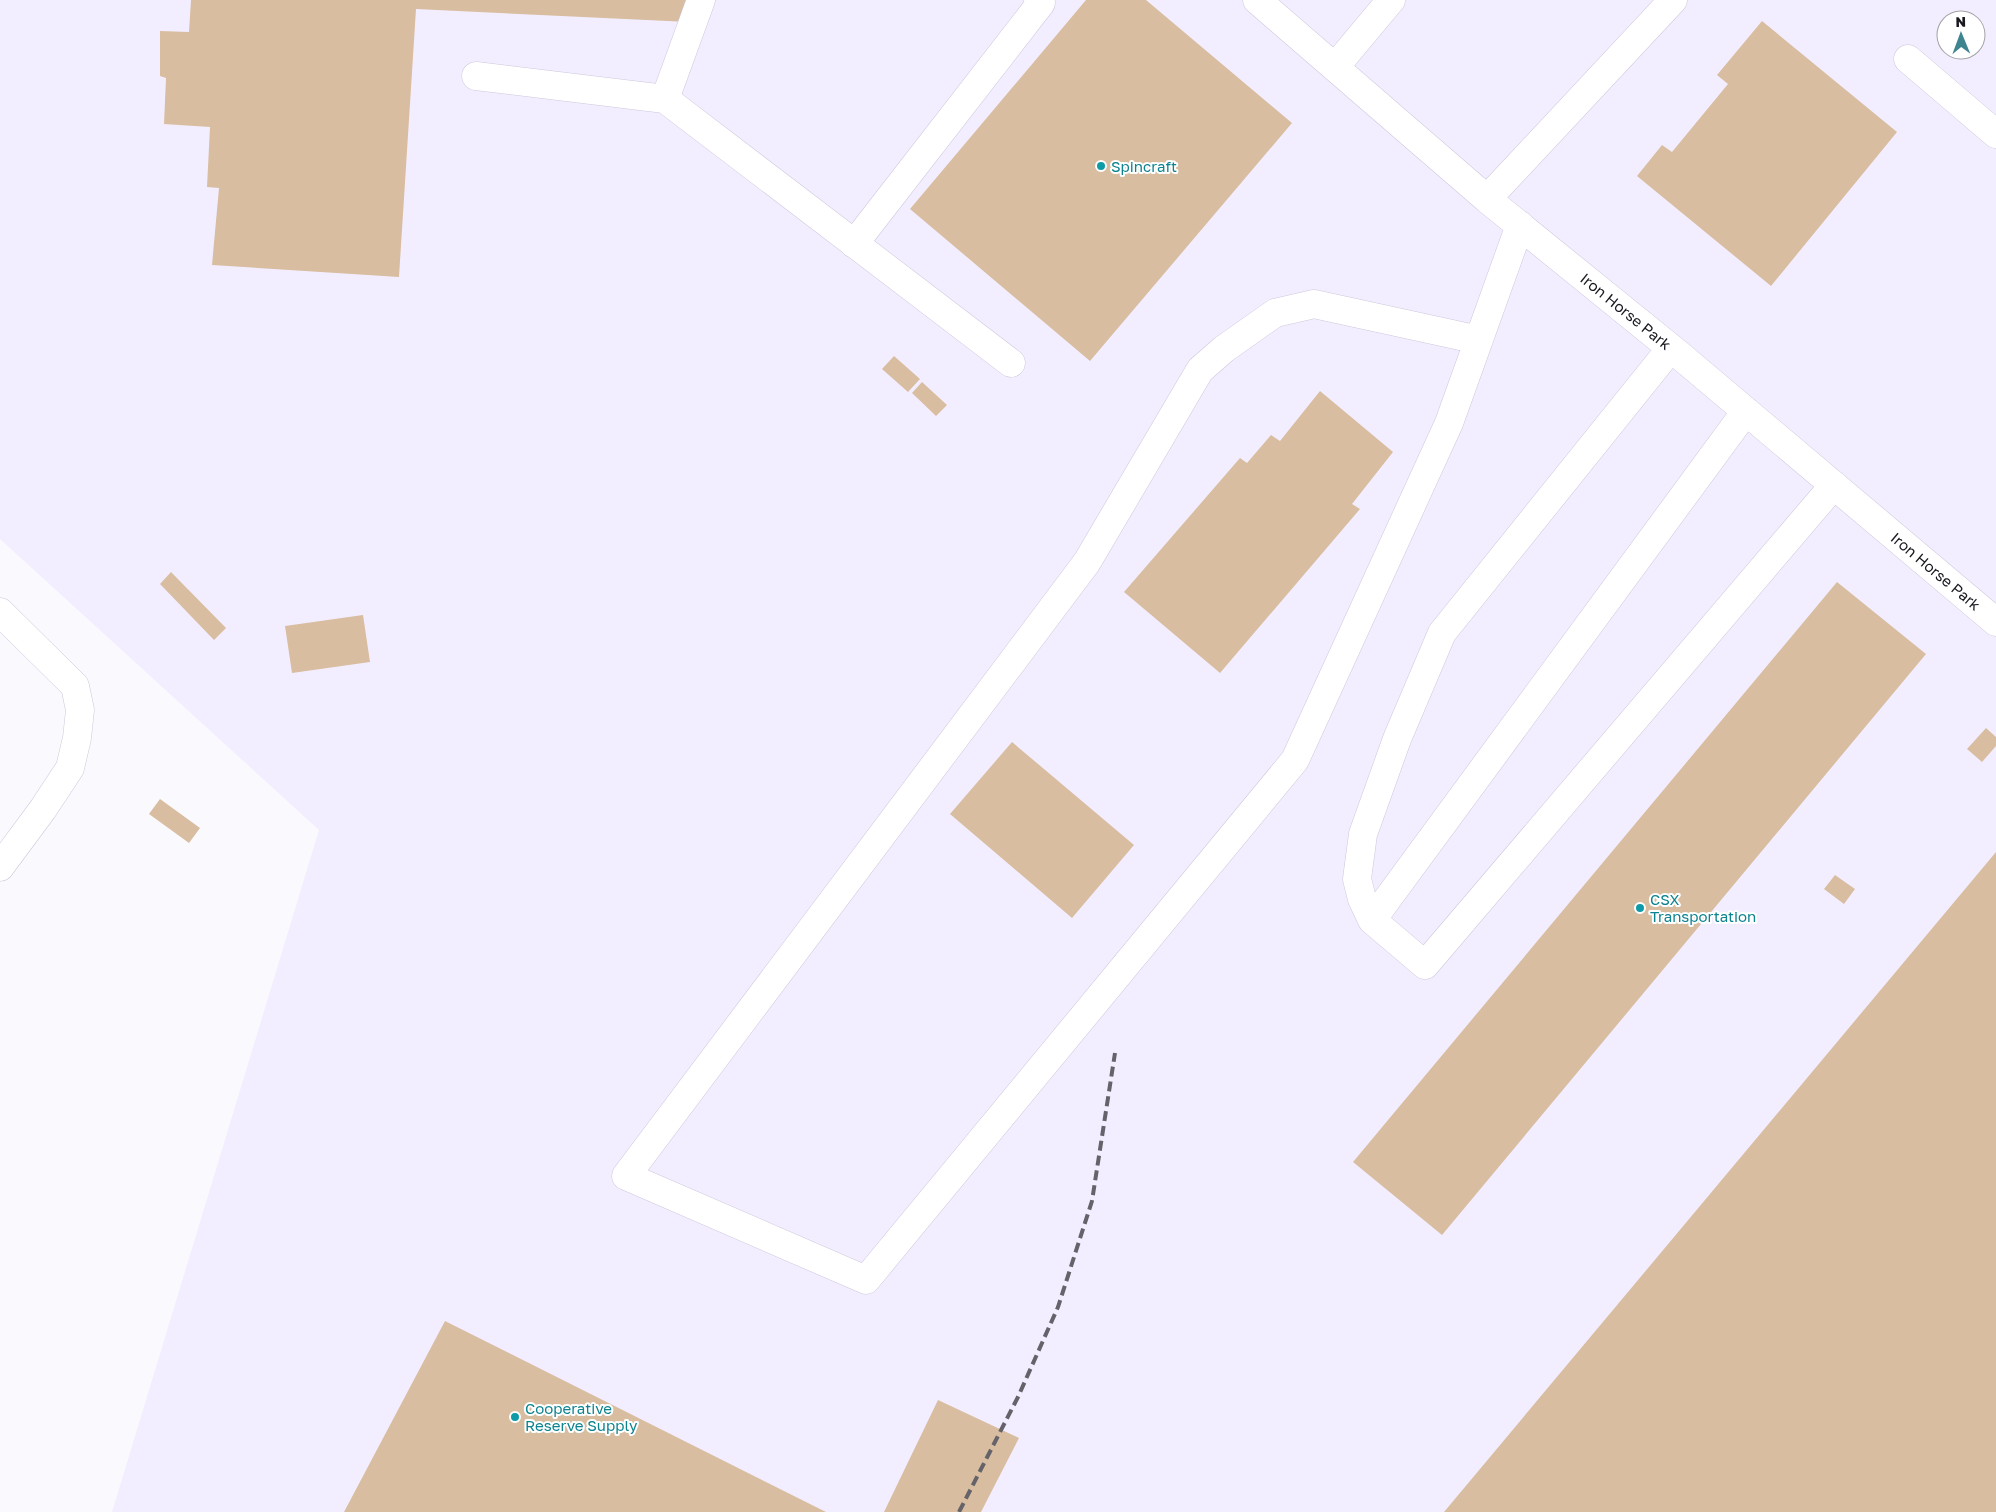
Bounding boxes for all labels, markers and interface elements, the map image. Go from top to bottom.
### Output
north arrow [1936,10,1986,60]
text: N [1955,13,1966,30]
place label: Spincraft [1111,157,1177,175]
marker: Spincraft [1095,160,1107,172]
street label: Iron Horse Park [1577,269,1675,353]
street label: Iron Horse Park [1888,528,1985,614]
place label: CSX Transportation [1650,890,1756,925]
marker: CSX Transportation [1634,902,1646,914]
place label: Cooperative Reserve Supply [525,1399,638,1434]
marker: Cooperative Reserve Supply [509,1411,521,1423]

